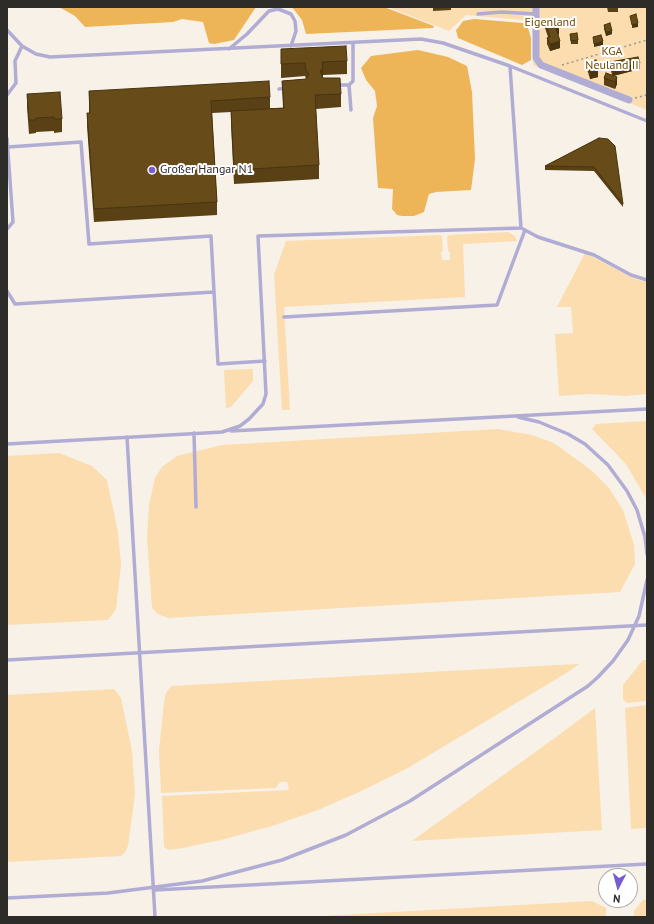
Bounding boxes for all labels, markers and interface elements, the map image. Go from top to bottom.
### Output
park label: Eigenland [524,16,576,30]
park label: KGA Neuland II [585,45,639,73]
place label: Großer Hangar N1 [160,163,253,177]
marker: Großer Hangar N1 [147,165,157,175]
north arrow [598,868,638,908]
text: N [613,892,621,906]

